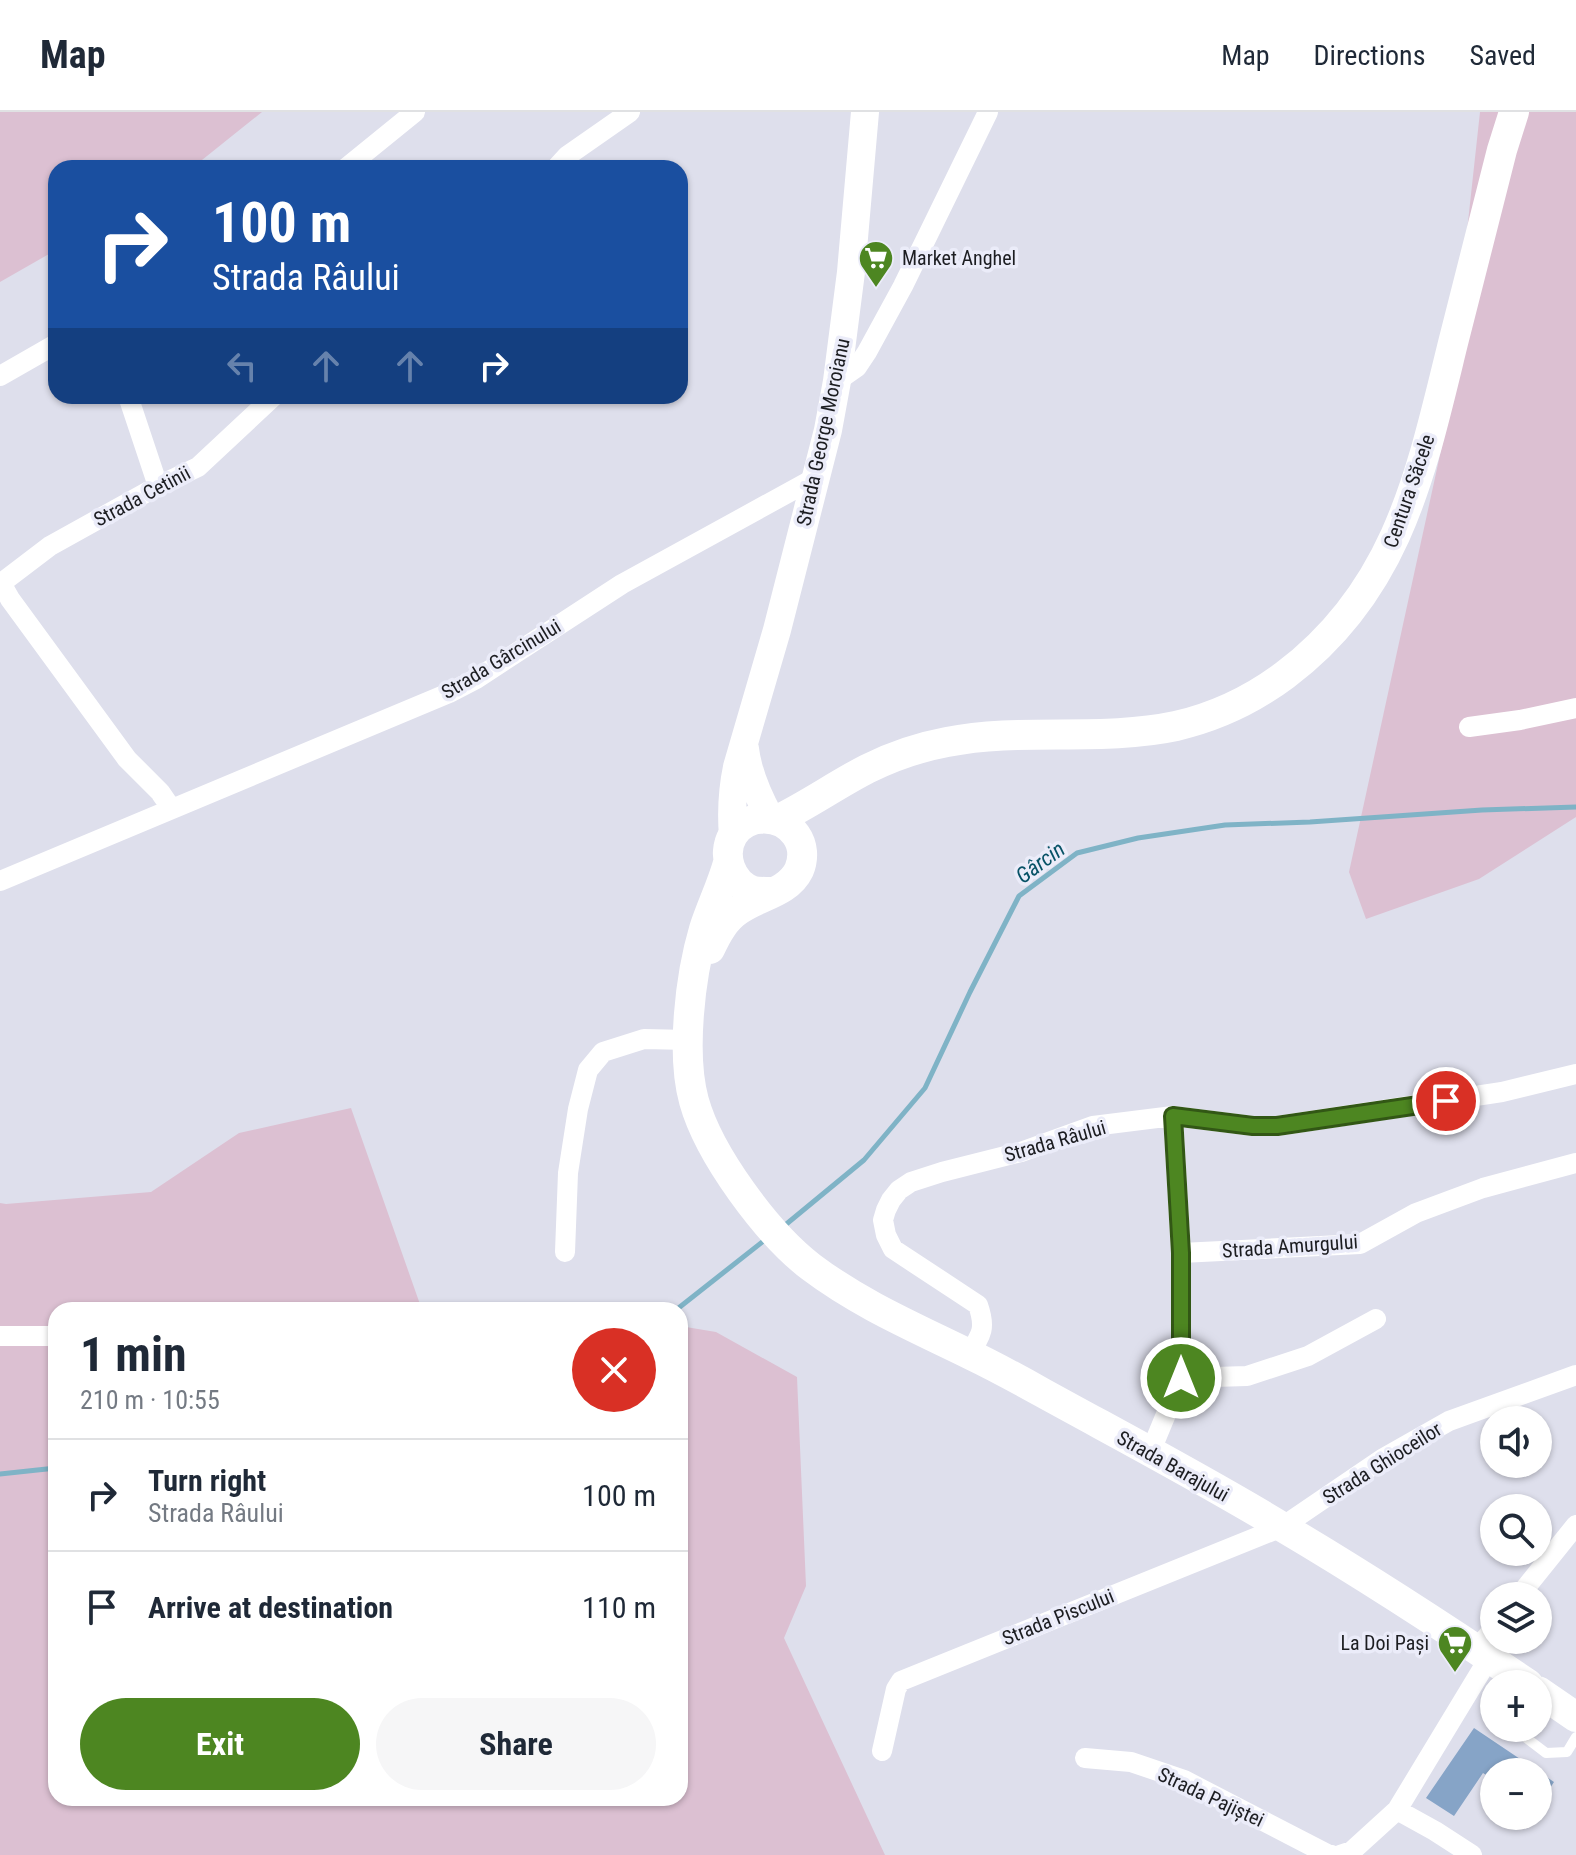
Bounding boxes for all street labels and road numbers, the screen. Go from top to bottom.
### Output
street label: Strada George Moroianu [791,336,855,528]
street label: Centura Săcele [1378,431,1440,551]
street label: Strada Cetinii [90,461,194,531]
street label: Strada Gârcinului [437,614,565,704]
street label: Strada Râului [1002,1115,1108,1167]
street label: Strada Amurgului [1221,1229,1359,1263]
street label: Strada Ghioceilor [1318,1417,1446,1509]
street label: Strada Barajului [1113,1425,1233,1507]
street label: Strada Piscului [999,1584,1117,1650]
street label: Strada Pajiștei [1154,1762,1268,1832]

